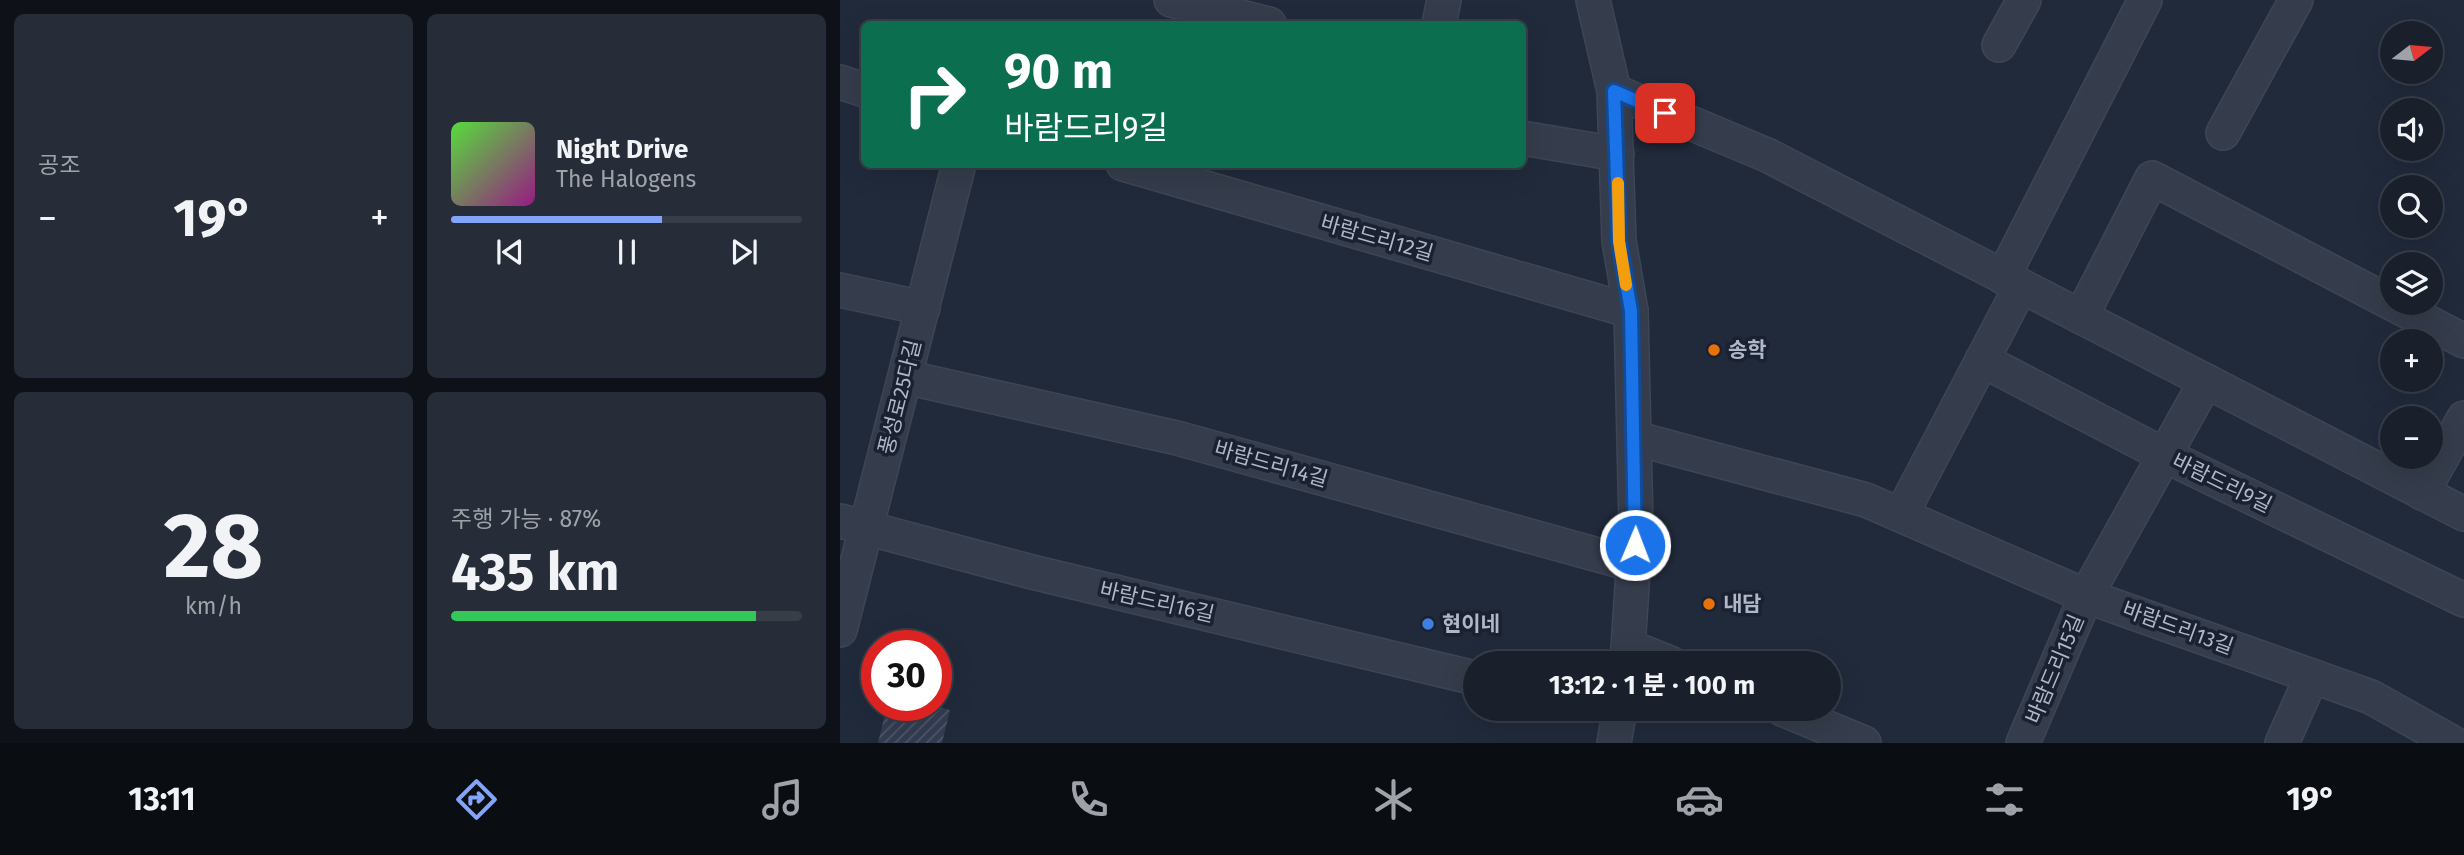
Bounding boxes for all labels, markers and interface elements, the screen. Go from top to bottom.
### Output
north arrow [2380,21,2443,84]
map controls [2380,21,2443,469]
text: 90 m [1004,42,1113,101]
icon: right [889,49,980,140]
pin [1635,83,1695,143]
icon: arrive [1646,94,1684,132]
button: sound [2380,98,2443,161]
text: 바람드리9길 [1004,109,1168,147]
text: Night Drive [556,134,688,165]
text: 공조 [38,151,80,179]
text: The Halogens [556,165,696,193]
button: search [2380,175,2443,238]
text: 19° [173,187,254,250]
text: − [38,195,57,241]
text: + [370,195,389,241]
street label: 바람드리12길 [1318,210,1436,266]
icon: previous [491,233,529,271]
icon: pause [608,233,646,271]
icon: next [725,233,763,271]
button: layers [2380,252,2443,315]
button: + [2380,329,2443,392]
street label: 풍성로25다길 [873,337,927,457]
place label: 송학 [1728,337,1767,363]
marker: 송학 [1706,342,1722,358]
button: − [2380,406,2443,469]
street label: 바람드리14길 [1211,435,1331,493]
street label: 바람드리9길 [2168,448,2276,518]
text: 28 [164,492,263,601]
text: 주행 가능 · 87% [451,505,601,533]
position arrow [1598,508,1672,582]
text: 435 km [451,541,619,604]
street label: 바람드리16길 [1097,576,1217,628]
place label: 내담 [1723,591,1762,617]
text: km/h [185,592,242,620]
marker: 내담 [1701,596,1717,612]
street label: 바람드리13길 [2119,596,2237,660]
street label: 바람드리15길 [2020,610,2090,728]
place label: 현이네 [1442,611,1500,637]
marker: 현이네 [1420,616,1436,632]
speed limit sign: 30 [861,630,952,721]
text: 13:12 · 1 분 · 100 m [1549,670,1755,701]
icon: directions [452,775,501,824]
icon: music [758,775,807,824]
icon: phone [1064,775,1113,824]
icon: climate [1369,775,1418,824]
icon: car [1675,775,1724,824]
icon: filters [1980,775,2029,824]
text: 13:11 [128,780,196,818]
text: 19° [2286,780,2336,818]

